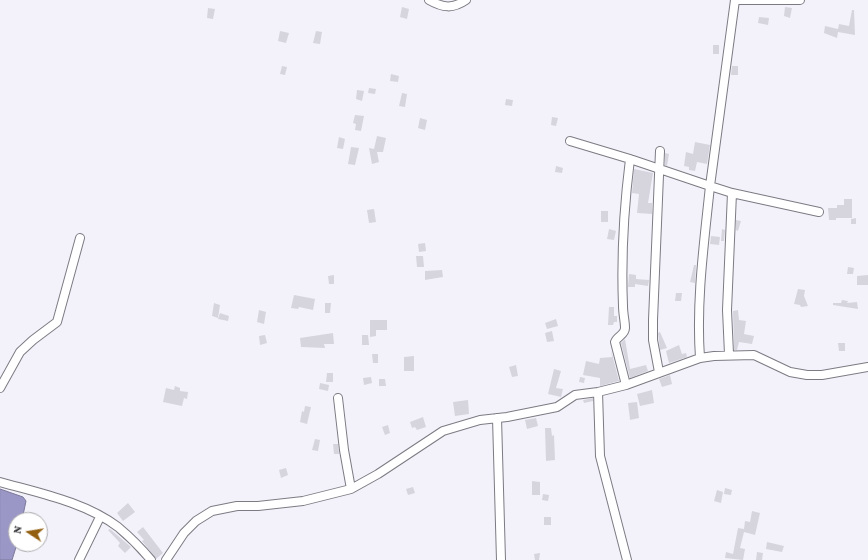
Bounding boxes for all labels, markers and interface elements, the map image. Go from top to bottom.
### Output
north arrow [8,512,48,552]
text: N [11,525,24,535]

